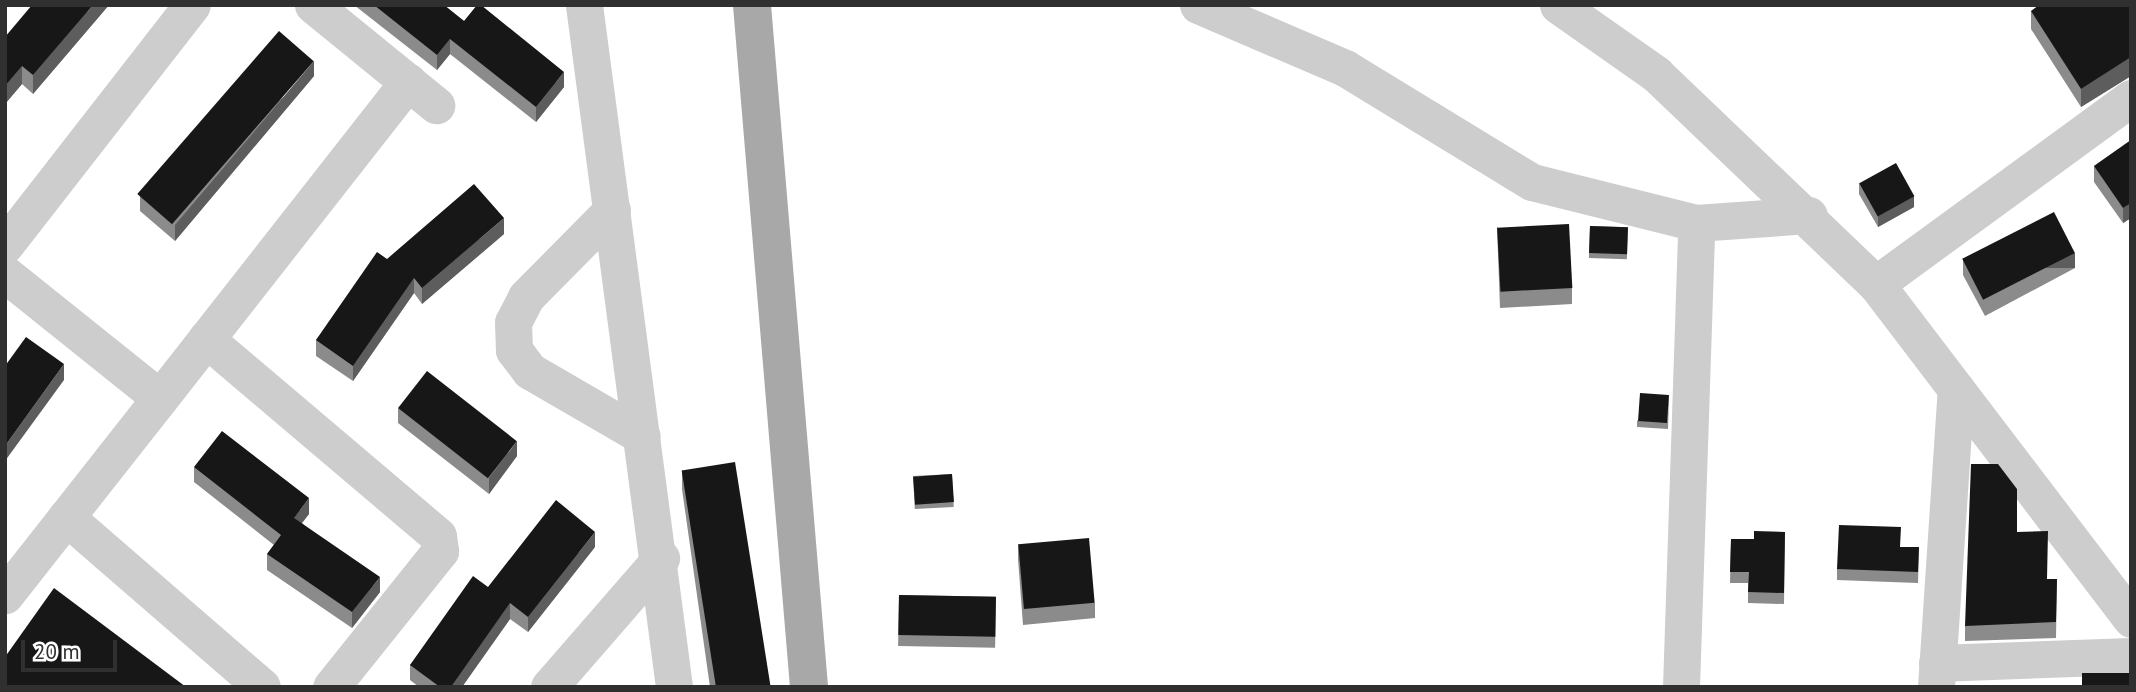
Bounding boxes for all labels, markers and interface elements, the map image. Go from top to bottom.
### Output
scale bar [24,626,121,670]
text: 20 m [34,638,80,665]

